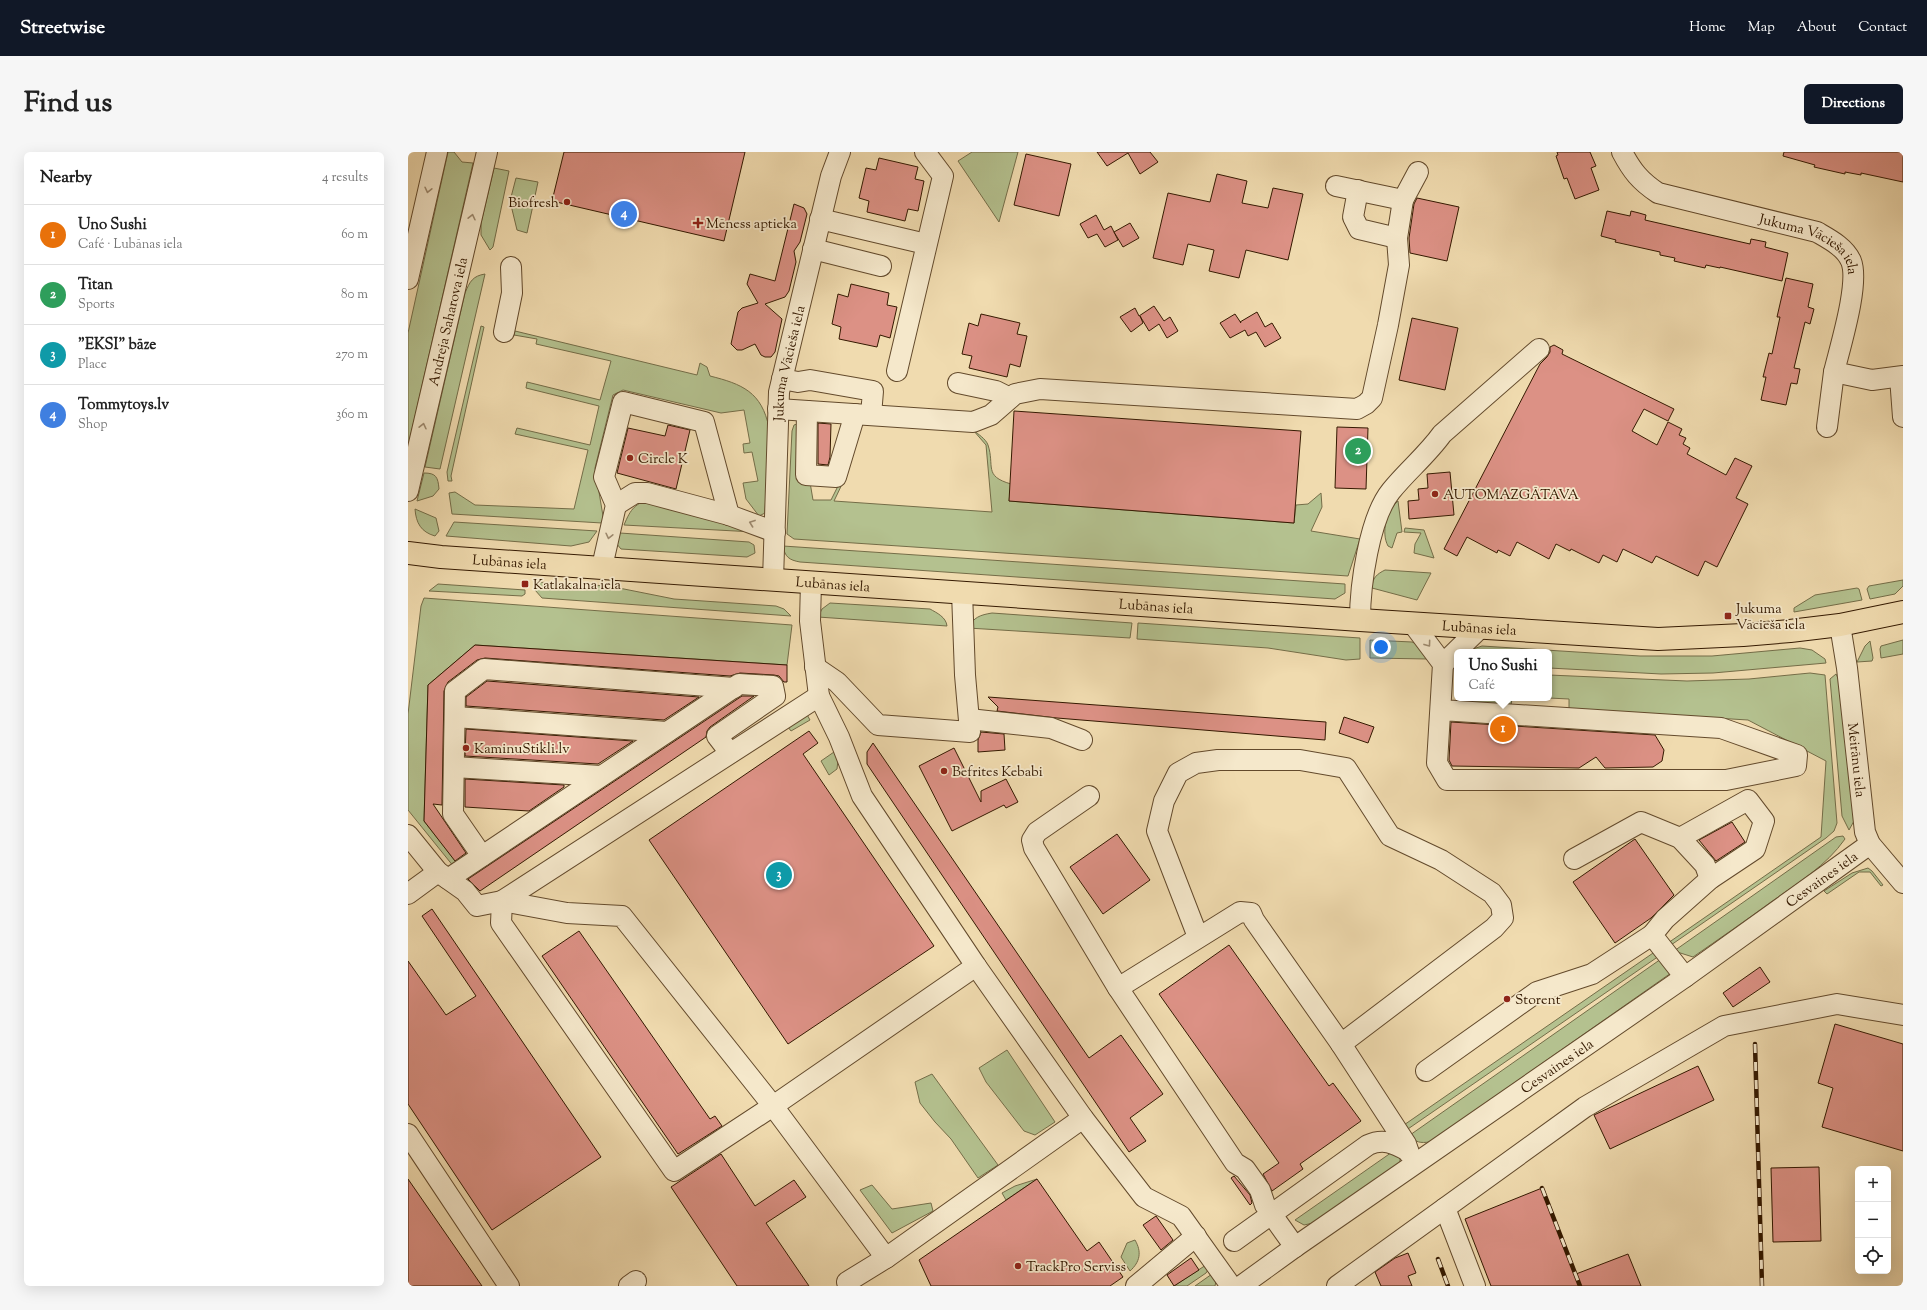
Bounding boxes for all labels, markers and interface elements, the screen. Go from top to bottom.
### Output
text: Streetwise [20,15,105,42]
text: Home [1689,18,1726,38]
text: Map [1748,18,1775,38]
text: About [1797,18,1836,38]
text: Contact [1858,18,1907,38]
text: Find us [24,84,112,124]
button: Directions [1804,84,1903,124]
text: Nearby [40,166,92,190]
text: 4 results [322,169,368,187]
one-way arrow [424,186,433,193]
place label: Biofresh [508,194,559,214]
marker: Biofresh [562,197,572,207]
pin: 4 [611,199,637,229]
street label: Jukuma Vācieša iela [1756,210,1861,276]
one-way arrow [467,214,476,221]
text: Uno Sushi [78,215,147,236]
place label: Mēness aptieka [706,215,798,235]
marker: Mēness aptieka [693,218,703,228]
text: 1 [51,226,55,244]
text: 60 m [341,226,368,244]
text: Café · Lubānas iela [78,236,182,254]
street label: Andreja Saharova iela [425,255,474,388]
text: Titan [78,275,113,296]
text: 2 [50,286,56,304]
text: 80 m [341,286,368,304]
text: Sports [78,296,115,314]
street label: Jukuma Vācieša iela [770,303,812,422]
text: "EKSI" bāze [78,335,156,356]
text: 3 [50,346,56,364]
text: 270 m [335,346,368,364]
text: Place [78,356,107,374]
text: Tommytoys.lv [78,395,169,416]
text: 4 [50,406,56,424]
text: 360 m [336,406,368,424]
text: Shop [78,416,107,434]
one-way arrow [419,423,427,429]
pin: 2 [1345,436,1371,466]
place label: Circle K [638,450,688,470]
marker: Circle K [625,453,635,463]
place label: AUTOMAZGĀTAVA [1443,486,1580,506]
marker: AUTOMAZGĀTAVA [1430,489,1440,499]
one-way arrow [749,520,756,528]
one-way arrow [605,532,614,539]
street label: Lubānas iela [472,551,548,576]
street label: Lubānas iela [795,573,871,598]
place label: Katlakalna iela [533,576,622,596]
marker: Katlakalna iela [520,579,530,589]
street label: Lubānas iela [1118,595,1194,621]
place label: Jukuma Vācieša iela [1735,600,1806,636]
marker: Jukuma Vācieša iela [1723,611,1733,621]
street label: Lubānas iela [1441,617,1518,642]
your location [1371,637,1391,657]
one-way arrow [1423,639,1430,646]
popup [1454,649,1552,701]
text: Uno Sushi [1469,656,1537,677]
text: Café [1469,677,1495,695]
pin: 1 [1490,714,1516,744]
street label: Meirānu iela [1841,722,1869,799]
place label: KaminuStikli.lv [474,740,570,760]
marker: KaminuStikli.lv [461,743,471,753]
place label: Befrites Kebabi [952,763,1043,783]
marker: Befrites Kebabi [939,766,949,776]
street label: Cesvaines iela [1782,847,1863,913]
pin: 3 [766,860,792,890]
place label: Storent [1515,991,1561,1011]
marker: Storent [1502,994,1512,1004]
street label: Cesvaines iela [1517,1035,1599,1100]
map controls [1855,1166,1891,1274]
button: + [1855,1166,1891,1202]
button: − [1855,1202,1891,1238]
button: locate [1855,1238,1891,1274]
place label: TrackPro Serviss [1026,1258,1126,1278]
marker: TrackPro Serviss [1013,1261,1023,1271]

